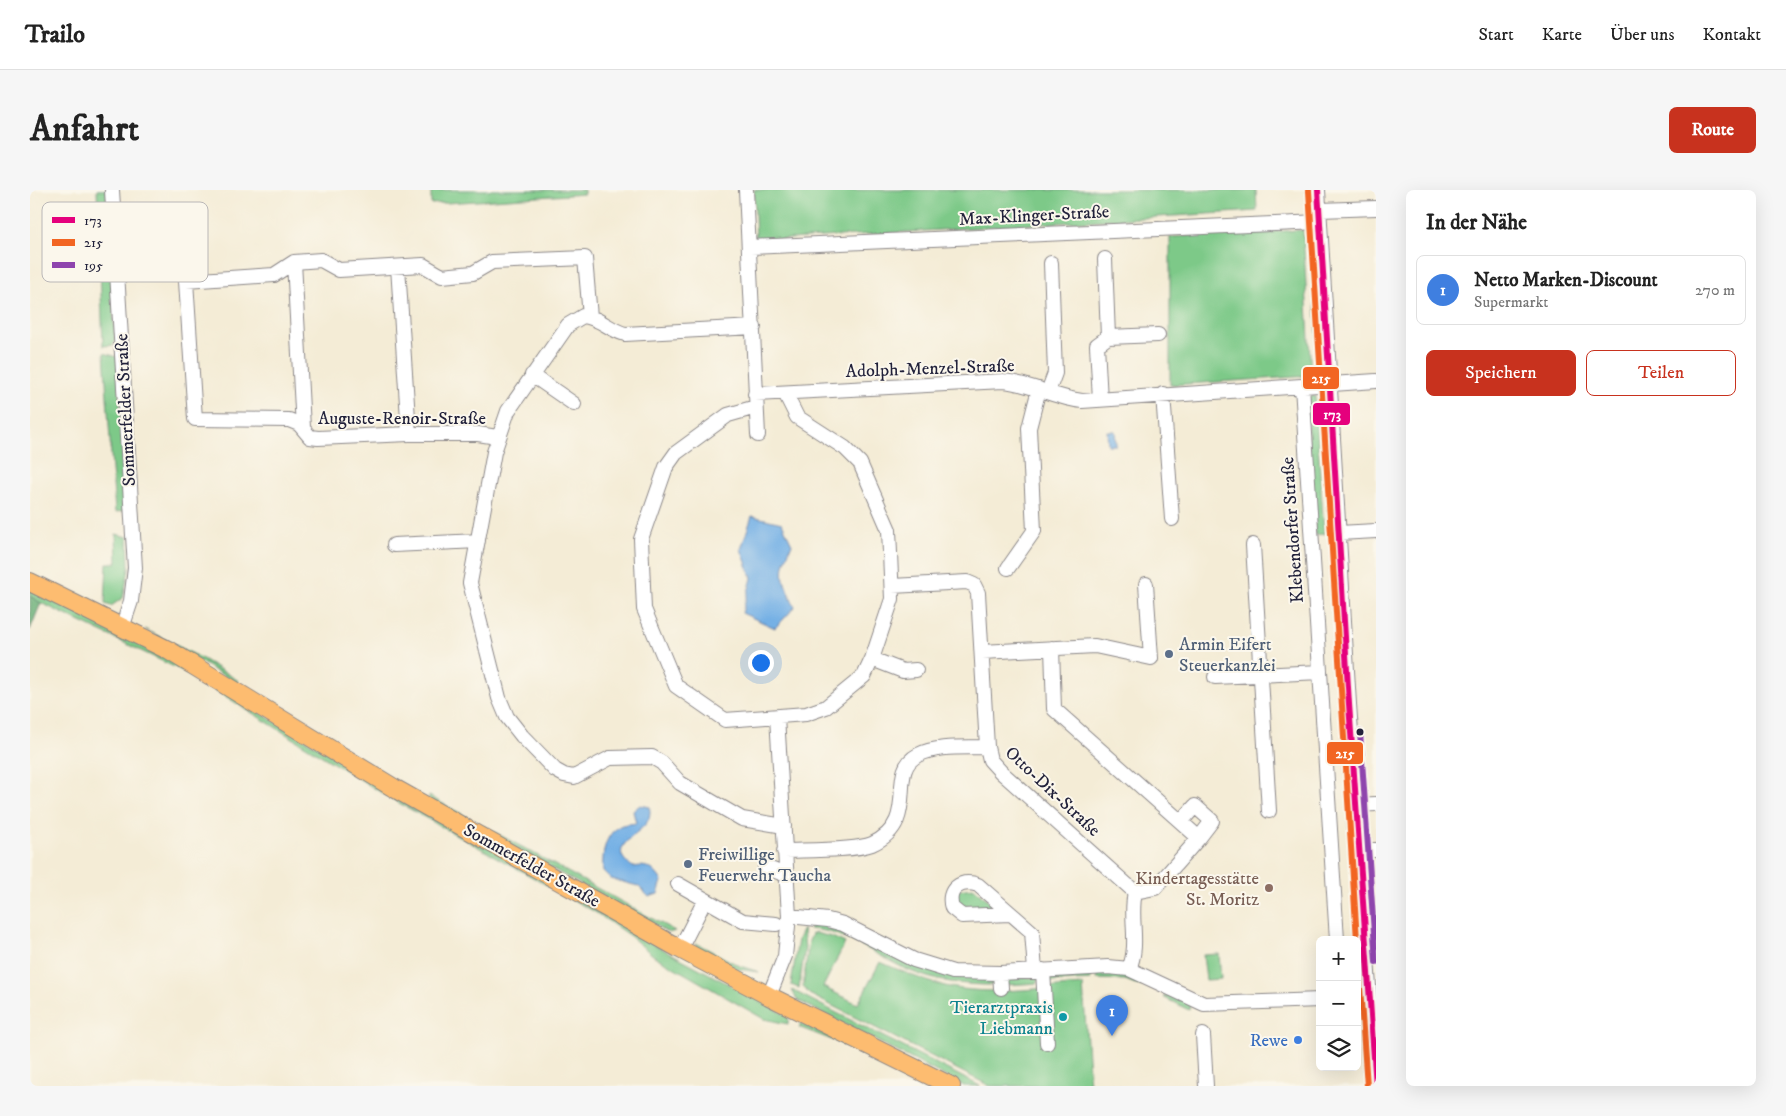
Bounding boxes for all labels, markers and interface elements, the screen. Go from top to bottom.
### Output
text: Trailo [25,20,85,50]
text: Start [1478,24,1514,46]
text: Karte [1542,24,1582,46]
text: Über uns [1610,24,1674,46]
text: Kontakt [1702,24,1761,46]
button: Route [1669,107,1756,153]
text: Anfahrt [30,108,139,152]
street label: Max-Klinger-Straße [958,201,1110,231]
legend [42,202,208,282]
text: In der Nähe [1426,210,1527,236]
text: 173 [84,212,102,230]
text: 215 [84,234,103,252]
text: 195 [84,257,103,275]
text: Netto Marken-Discount [1474,269,1658,292]
text: 1 [1440,280,1446,300]
text: 270 m [1695,280,1735,300]
text: Supermarkt [1474,292,1548,312]
street label: Sommerfelder Straße [111,333,141,487]
button: Speichern [1426,350,1576,396]
button: Teilen [1586,350,1736,396]
street label: Adolph-Menzel-Straße [845,355,1015,383]
line badge: 215 [1302,366,1340,390]
text: 215 [1312,370,1330,388]
line badge: 173 [1312,402,1351,426]
text: 173 [1323,406,1341,424]
street label: Auguste-Renoir-Straße [318,408,486,430]
street label: Klebendorfer Straße [1277,456,1309,604]
place label: Armin Eifert Steuerkanzlei [1179,634,1276,677]
marker: Armin Eifert Steuerkanzlei [1163,648,1175,660]
your location [748,650,774,676]
unlabelled marker [1355,727,1365,737]
line badge: 215 [1326,741,1364,765]
street label: Otto-Dix-Straße [1000,742,1105,842]
text: 215 [1336,745,1354,763]
street label: Sommerfelder Straße [459,819,604,913]
place label: Freiwillige Feuerwehr Taucha [698,844,832,887]
marker: Freiwillige Feuerwehr Taucha [682,858,694,870]
place label: Kindertagesstätte St. Moritz [1135,868,1259,911]
marker: Kindertagesstätte St. Moritz [1263,882,1275,894]
map controls [1316,936,1361,1071]
button: + [1316,936,1361,981]
button: − [1316,981,1361,1026]
pin: 1 [1096,995,1128,1036]
place label: Tierarztpraxis Liebmann [950,997,1054,1040]
marker: Tierarztpraxis Liebmann [1057,1011,1069,1023]
button: layers [1316,1026,1361,1071]
place label: Rewe [1250,1030,1288,1052]
marker: Rewe [1292,1034,1304,1046]

